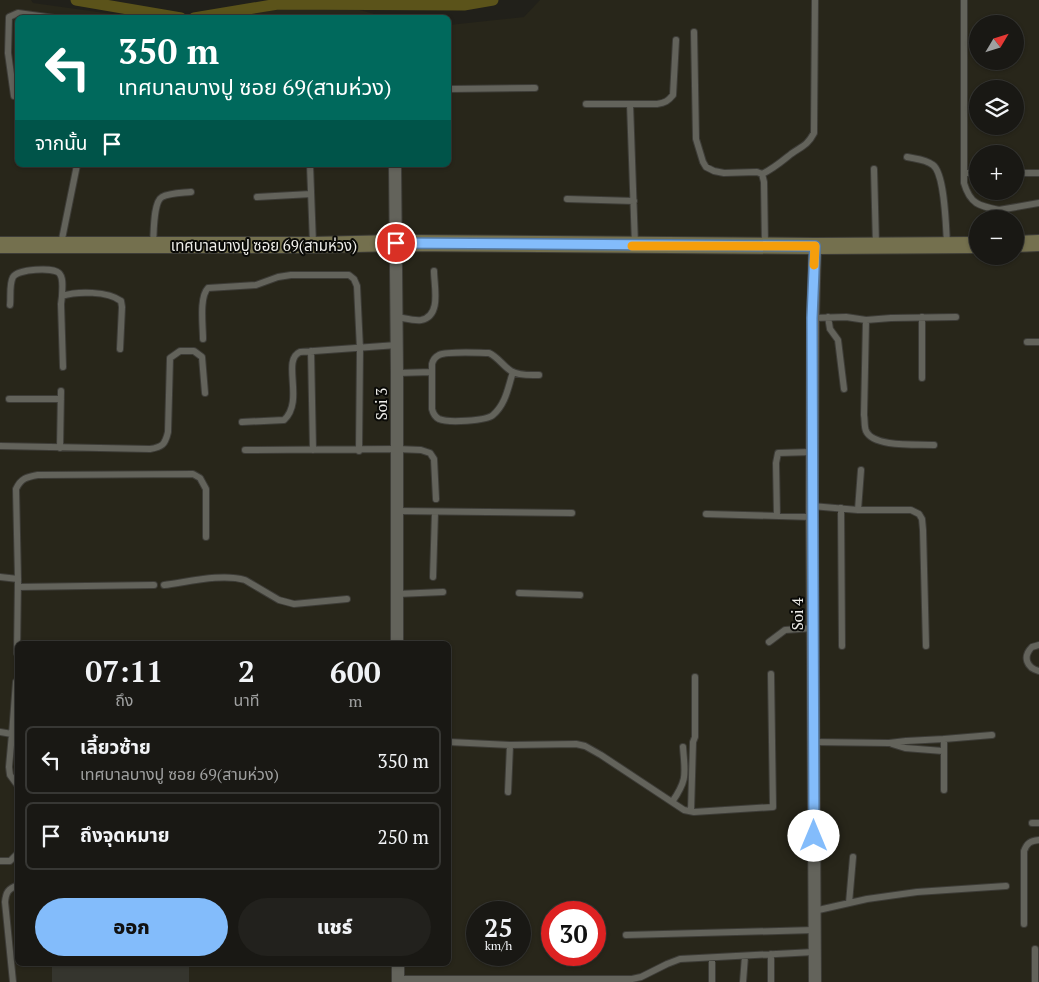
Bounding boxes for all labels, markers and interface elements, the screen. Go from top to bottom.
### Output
north arrow [969,15,1024,70]
map controls [969,15,1024,265]
text: 350 m [118,28,219,74]
icon: left [35,35,100,100]
text: เทศบาลบางปู ซอย 69(สามห่วง) [118,72,392,101]
button: layers [969,80,1024,135]
text: จากนั้น [35,130,88,155]
icon: arrive [98,130,126,158]
button: + [969,145,1024,200]
button: − [969,210,1024,265]
pin [375,222,417,264]
icon: arrive [382,229,410,257]
street label: เทศบาลบางปู ซอย 69(สามห่วง) [171,235,357,255]
street label: Soi 3 [371,388,391,420]
street label: Soi 4 [787,598,807,630]
text: 07:11 [85,651,163,691]
text: 2 [238,651,255,691]
text: 600 [330,652,381,692]
text: ถึง [115,689,133,711]
text: นาที [234,689,260,711]
text: m [348,690,362,712]
text: เลี้ยวซ้าย [80,734,151,759]
icon: left [37,746,65,774]
text: 350 m [378,748,429,773]
text: เทศบาลบางปู ซอย 69(สามห่วง) [80,763,279,785]
position arrow [787,809,839,861]
icon: arrive [37,822,65,850]
text: ถึงจุดหมาย [80,822,170,847]
text: 250 m [378,824,429,849]
button: ออก [35,898,228,956]
button: แชร์ [238,898,431,956]
speed limit sign: 30 [541,901,606,966]
text: 25 [484,911,513,944]
text: km/h [485,938,512,953]

